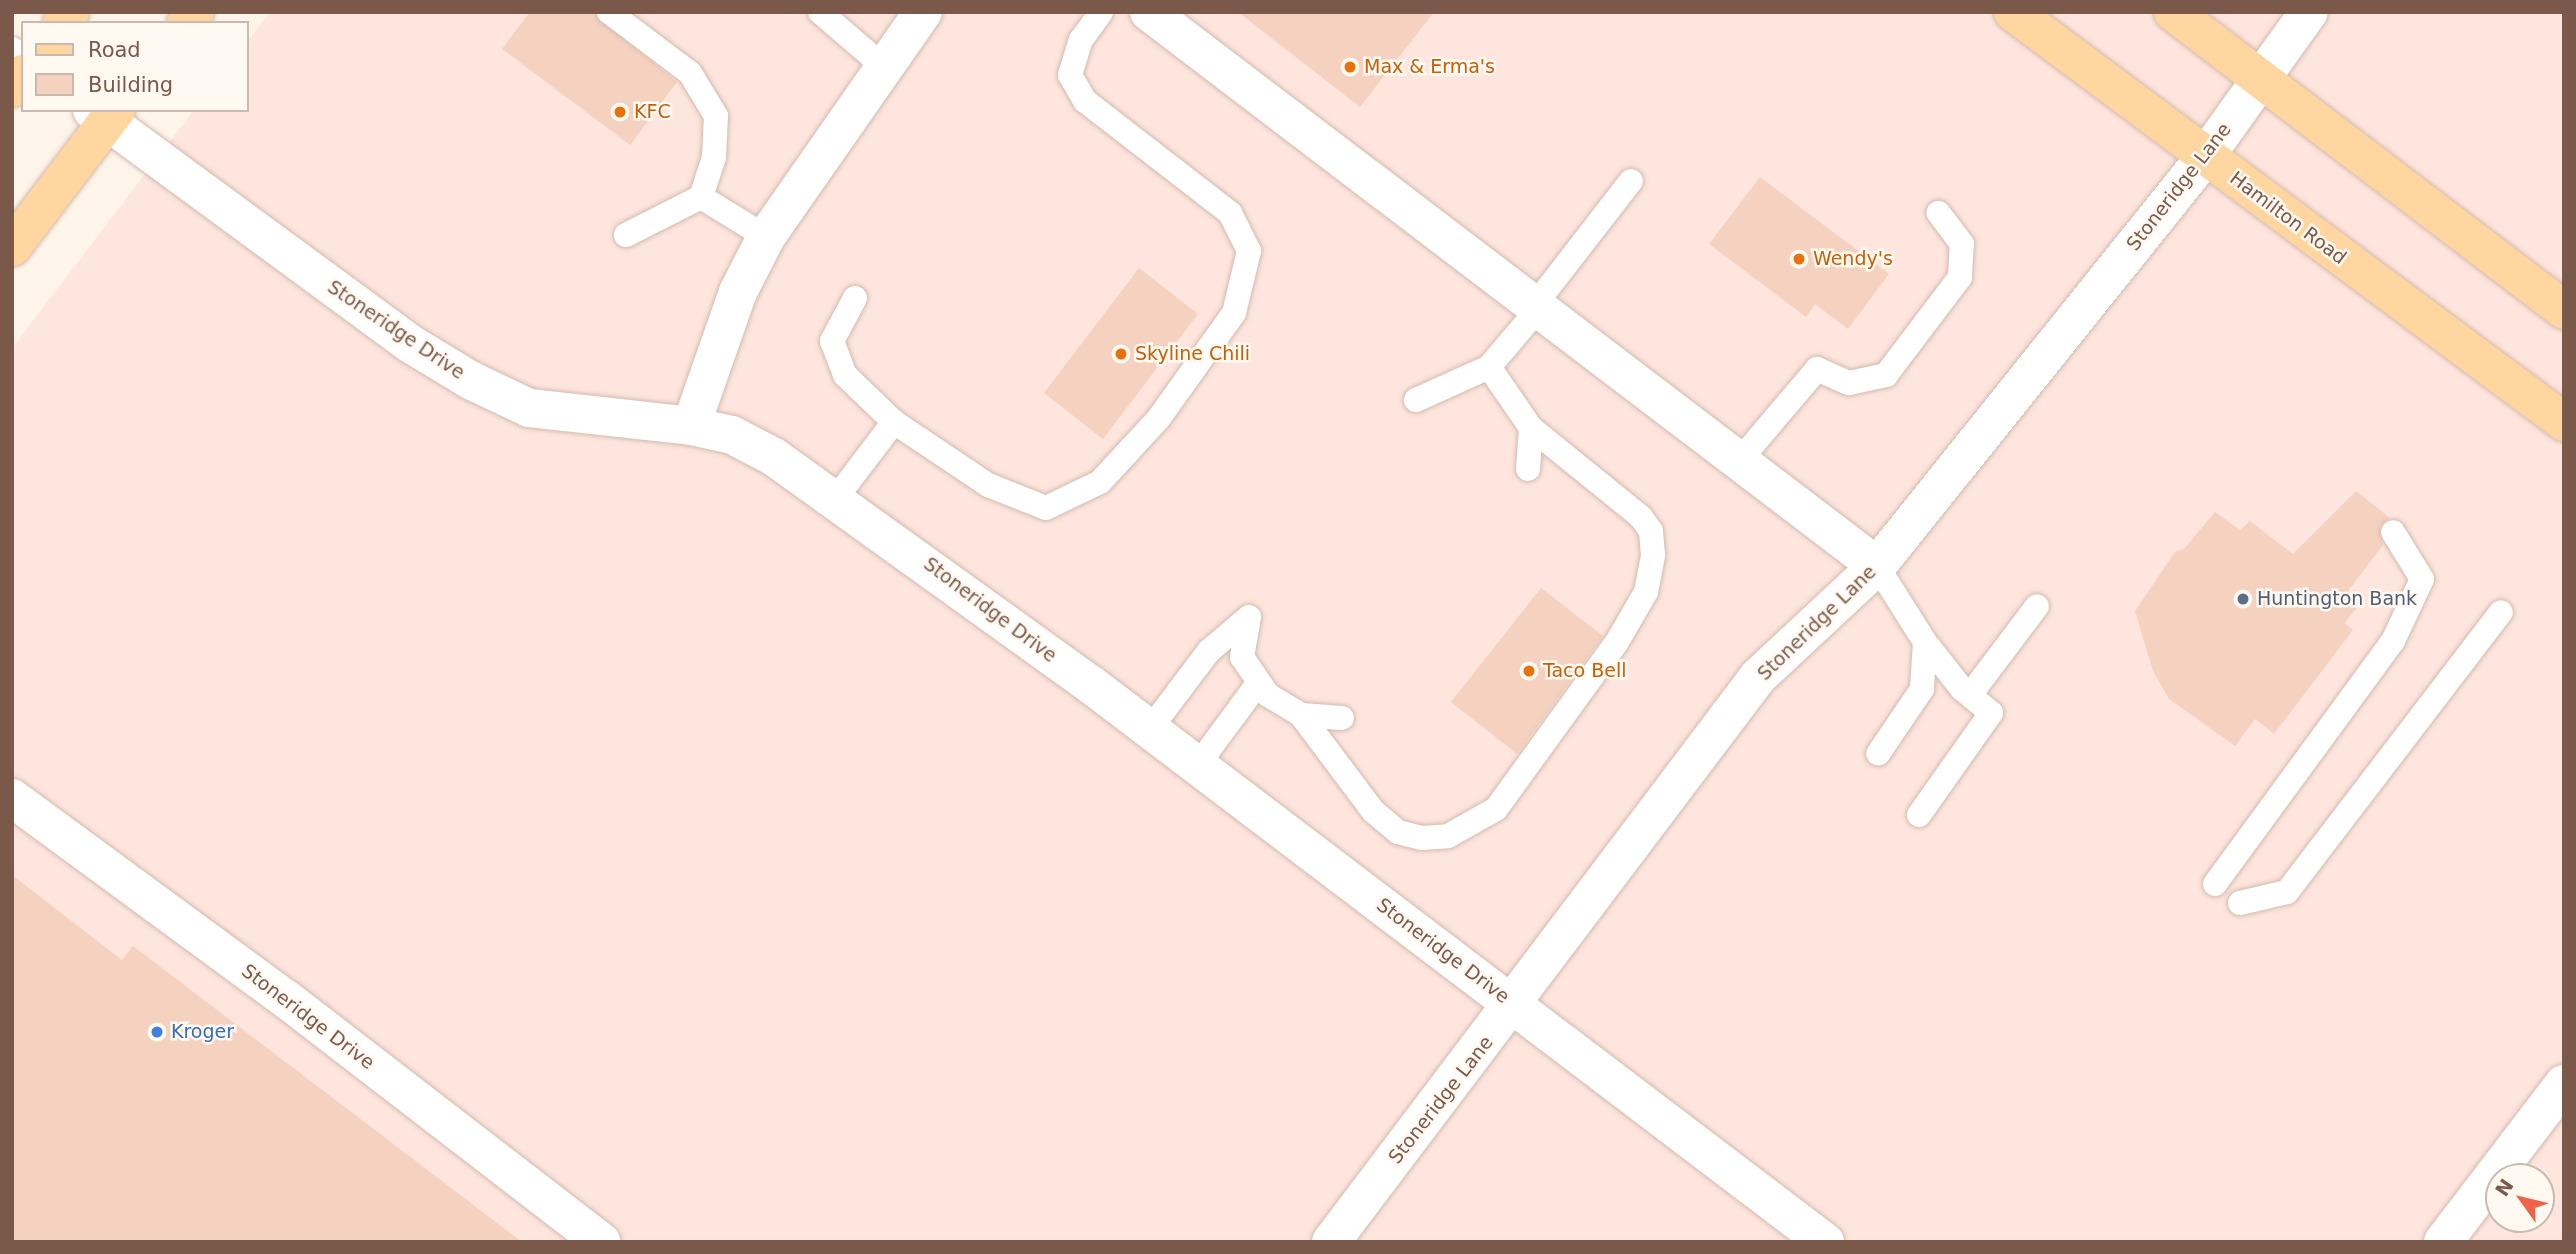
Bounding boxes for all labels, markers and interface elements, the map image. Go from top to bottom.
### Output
legend [21,21,248,112]
text: Road [88,38,141,62]
place label: Max & Erma's [1364,56,1495,78]
marker: Max & Erma's [1342,59,1358,75]
text: Building [88,73,173,97]
place label: KFC [634,101,671,123]
marker: KFC [612,104,628,120]
street label: Stoneridge Lane [2122,119,2236,255]
street label: Hamilton Road [2225,167,2351,269]
place label: Wendy's [1813,248,1893,270]
marker: Wendy's [1791,251,1807,267]
street label: Stoneridge Drive [323,276,469,384]
place label: Skyline Chili [1135,343,1250,365]
marker: Skyline Chili [1113,346,1129,362]
street label: Stoneridge Drive [919,553,1061,667]
street label: Stoneridge Lane [1753,561,1881,685]
place label: Huntington Bank [2257,588,2417,610]
marker: Huntington Bank [2235,591,2251,607]
place label: Taco Bell [1543,660,1626,682]
marker: Taco Bell [1521,663,1537,679]
street label: Stoneridge Drive [1372,894,1514,1008]
street label: Stoneridge Drive [237,960,379,1074]
place label: Kroger [171,1021,234,1043]
marker: Kroger [149,1024,165,1040]
street label: Stoneridge Lane [1384,1032,1498,1168]
north arrow [2485,1163,2555,1233]
text: N [2491,1175,2518,1200]

